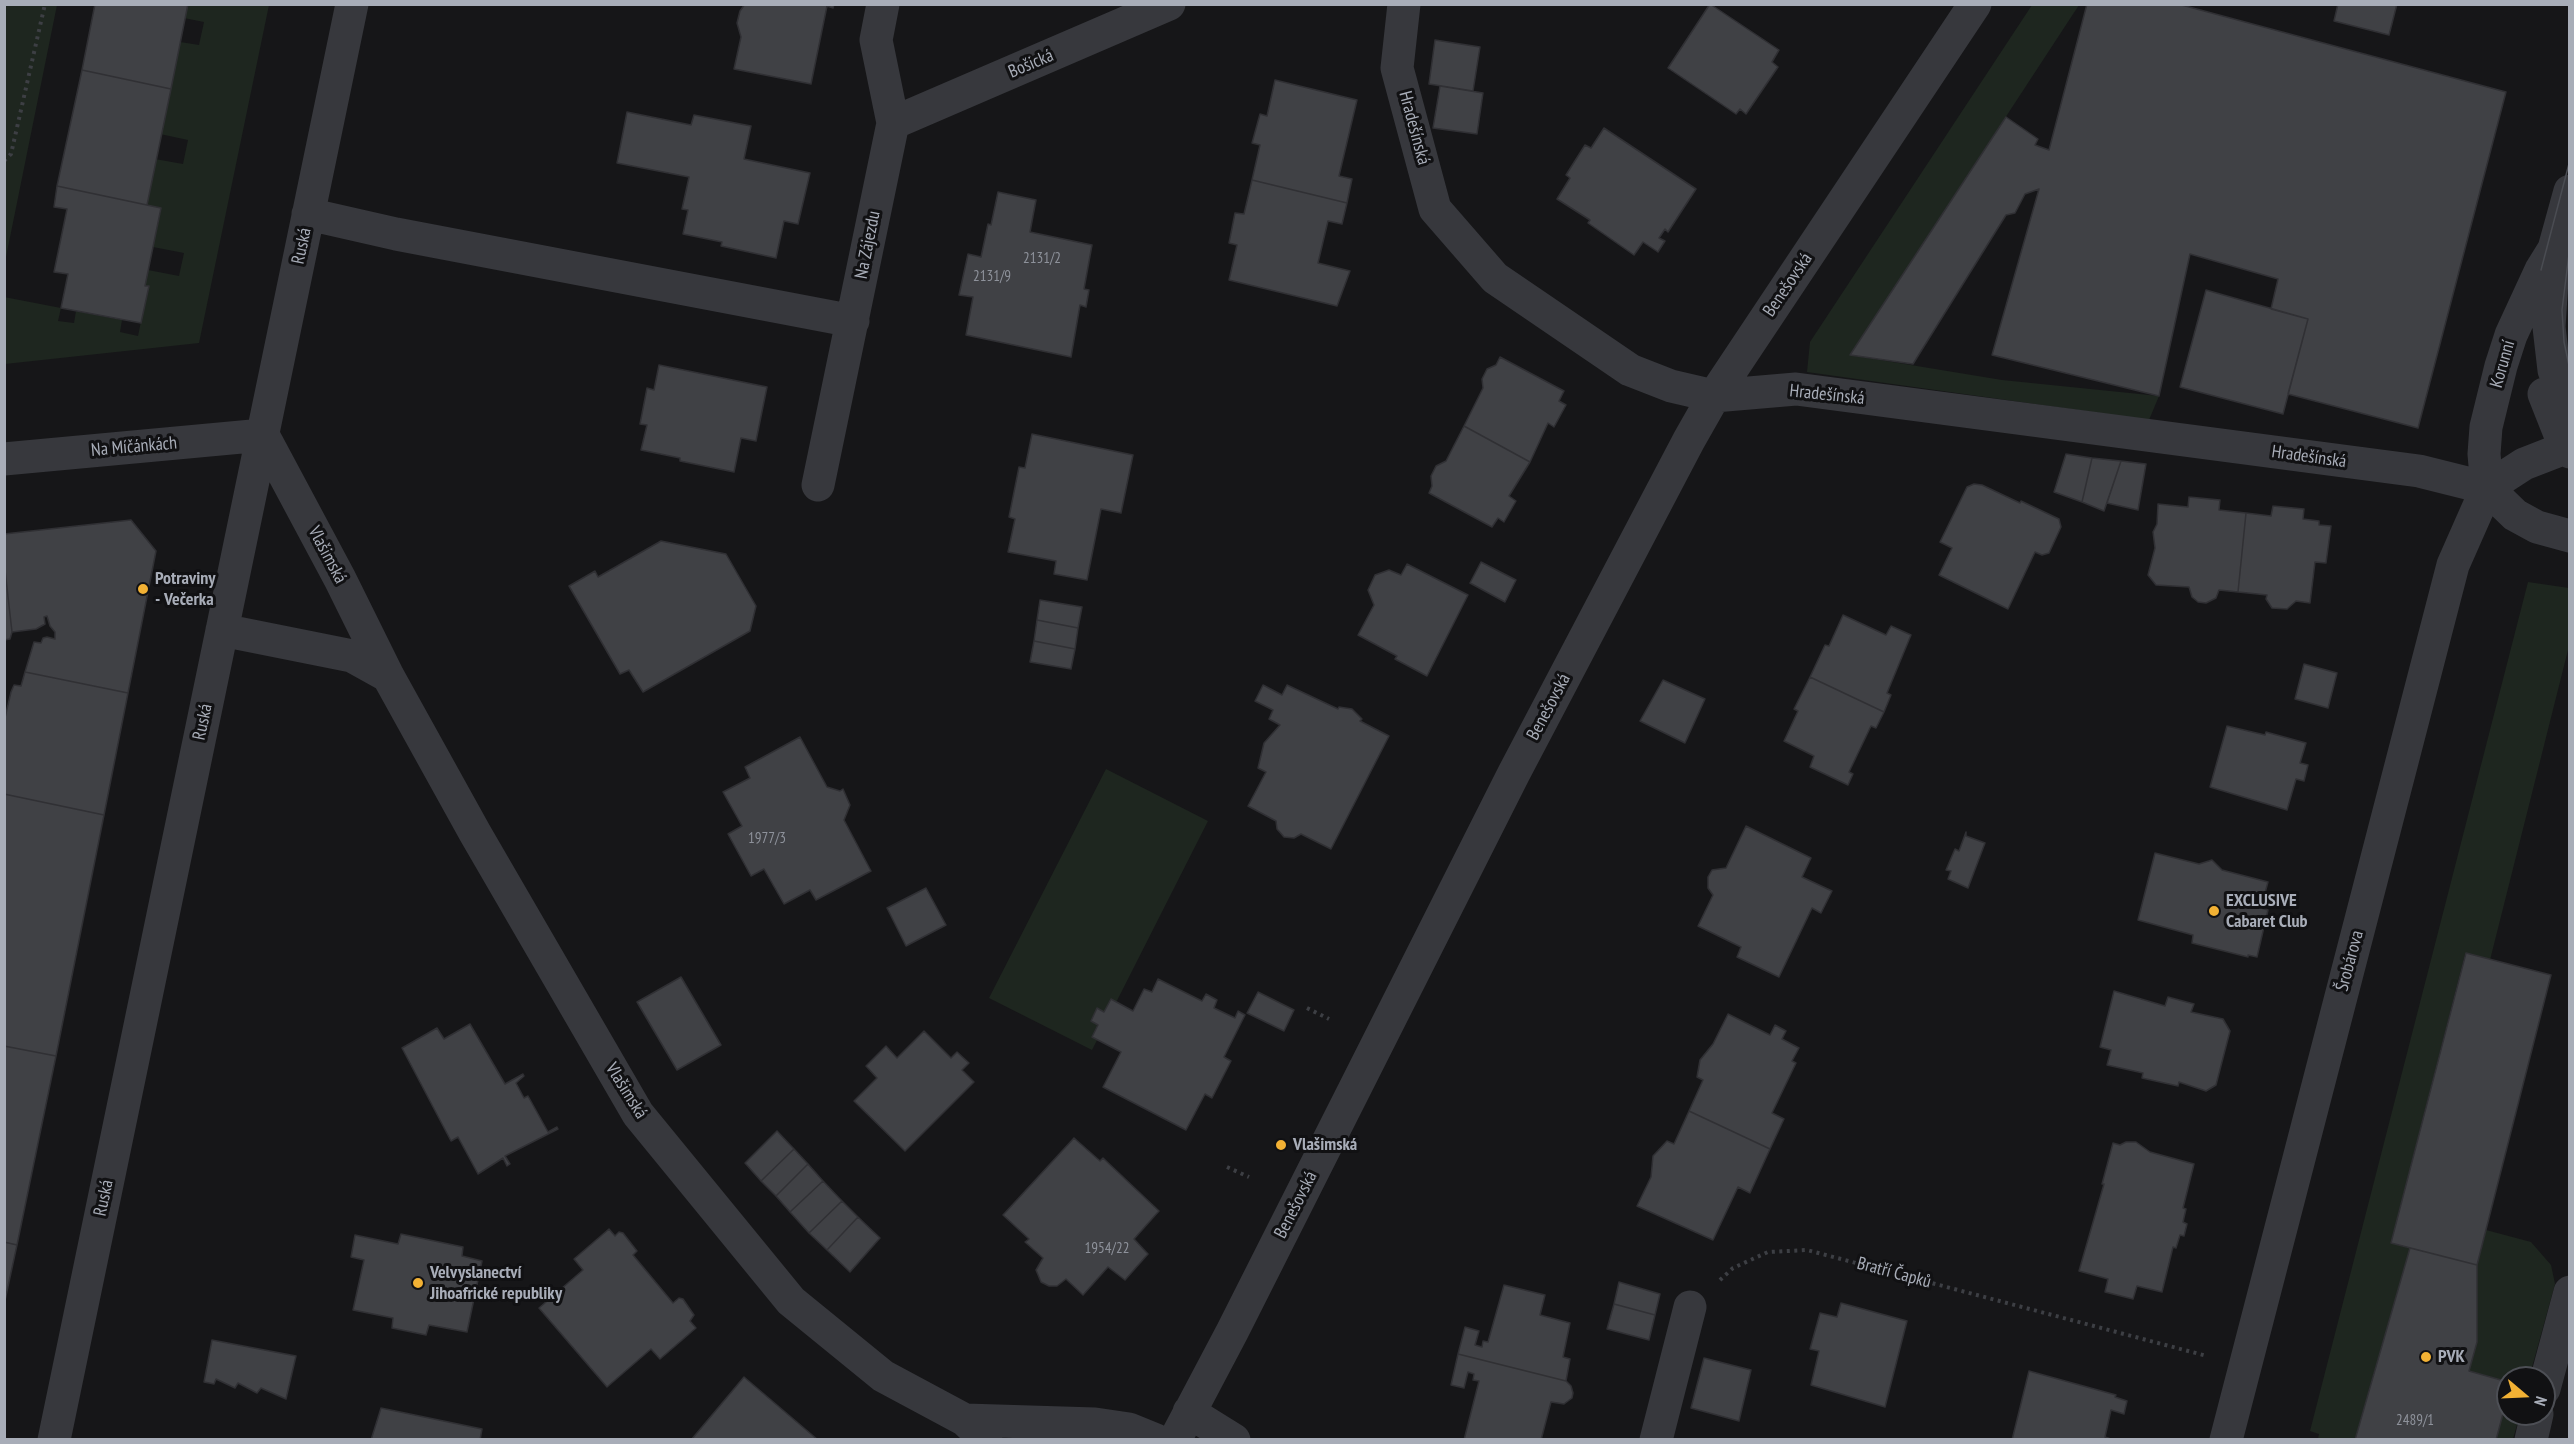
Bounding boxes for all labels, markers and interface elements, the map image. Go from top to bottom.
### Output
street label: Bošická [1005,45,1057,83]
street label: Hradešínská [1394,89,1434,167]
street label: Na Zájezdu [851,209,885,281]
street label: Ruská [288,226,316,266]
street label: Benešovská [1759,249,1817,321]
house number: 2131/2 [1023,250,1061,268]
house number: 2131/9 [973,268,1011,286]
street label: Korunní [2486,338,2520,390]
street label: Hradešínská [1788,380,1866,410]
street label: Na Míčánkách [90,432,178,462]
street label: Hradešínská [2270,441,2348,473]
street label: Vlašimská [303,523,351,587]
place label: Potraviny - Večerka [155,568,216,610]
marker: Potraviny - Večerka [136,582,150,596]
street label: Benešovská [1523,670,1575,744]
street label: Ruská [189,702,217,742]
house number: 1977/3 [748,830,786,848]
place label: EXCLUSIVE Cabaret Club [2226,890,2307,932]
marker: EXCLUSIVE Cabaret Club [2207,904,2221,918]
street label: Šrobárova [2332,928,2368,994]
street label: Vlašimská [600,1059,652,1123]
place label: Vlašimská [1293,1134,1357,1156]
marker: Vlašimská [1274,1138,1288,1152]
street label: Benešovská [1270,1168,1322,1242]
street label: Ruská [90,1178,118,1218]
house number: 1954/22 [1085,1240,1129,1258]
street label: Bratří Čapků [1854,1253,1934,1293]
place label: Velvyslanectví Jihoafrické republiky [430,1262,562,1304]
marker: Velvyslanectví Jihoafrické republiky [411,1276,425,1290]
place label: PVK [2438,1346,2465,1368]
marker: PVK [2419,1350,2433,1364]
north arrow [2496,1366,2556,1426]
text: N [2530,1394,2552,1409]
house number: 2489/1 [2396,1412,2434,1430]

